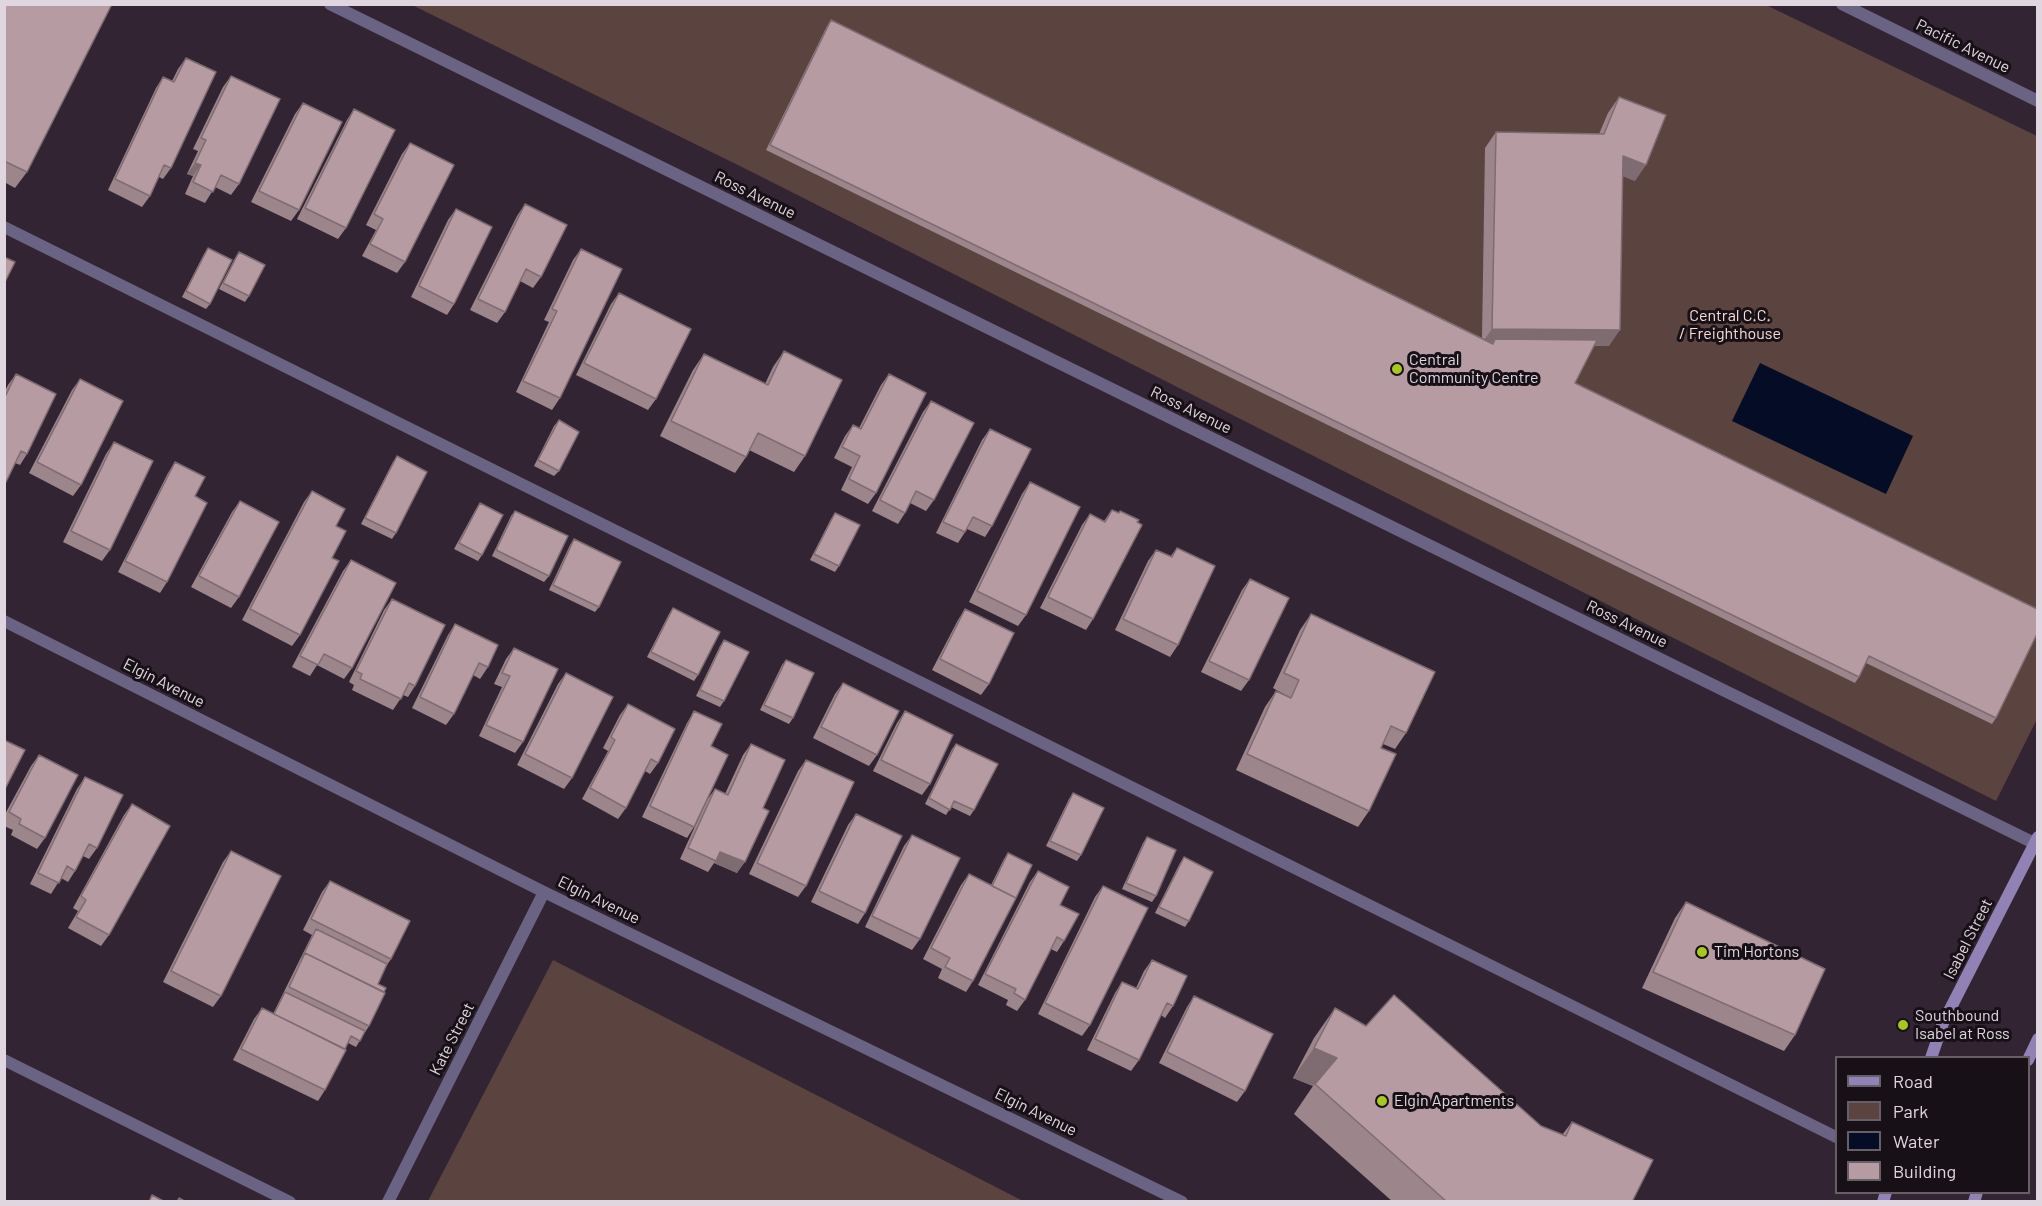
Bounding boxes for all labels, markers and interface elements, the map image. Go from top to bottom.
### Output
street label: Pacific Avenue [1913,15,2013,77]
street label: Ross Avenue [711,167,799,223]
park label: Central C.C. / Freighthouse [1679,306,1781,344]
place label: Central Community Centre [1409,350,1539,388]
marker: Central Community Centre [1390,362,1404,376]
street label: Ross Avenue [1147,382,1235,438]
street label: Ross Avenue [1583,596,1671,652]
street label: Elgin Avenue [120,654,208,712]
street label: Elgin Avenue [555,872,643,928]
street label: Isabel Street [1940,896,1996,982]
place label: Tim Hortons [1714,942,1799,962]
marker: Tim Hortons [1695,945,1709,959]
street label: Kate Street [426,1000,478,1078]
place label: Southbound Isabel at Ross [1915,1006,2010,1044]
marker: Southbound Isabel at Ross [1896,1018,1910,1032]
legend [1835,1056,2030,1194]
text: Road [1893,1070,1933,1092]
street label: Elgin Avenue [992,1084,1080,1140]
place label: Elgin Apartments [1394,1091,1514,1111]
marker: Elgin Apartments [1375,1094,1389,1108]
text: Park [1893,1100,1928,1122]
text: Water [1893,1130,1940,1152]
text: Building [1893,1160,1956,1182]

